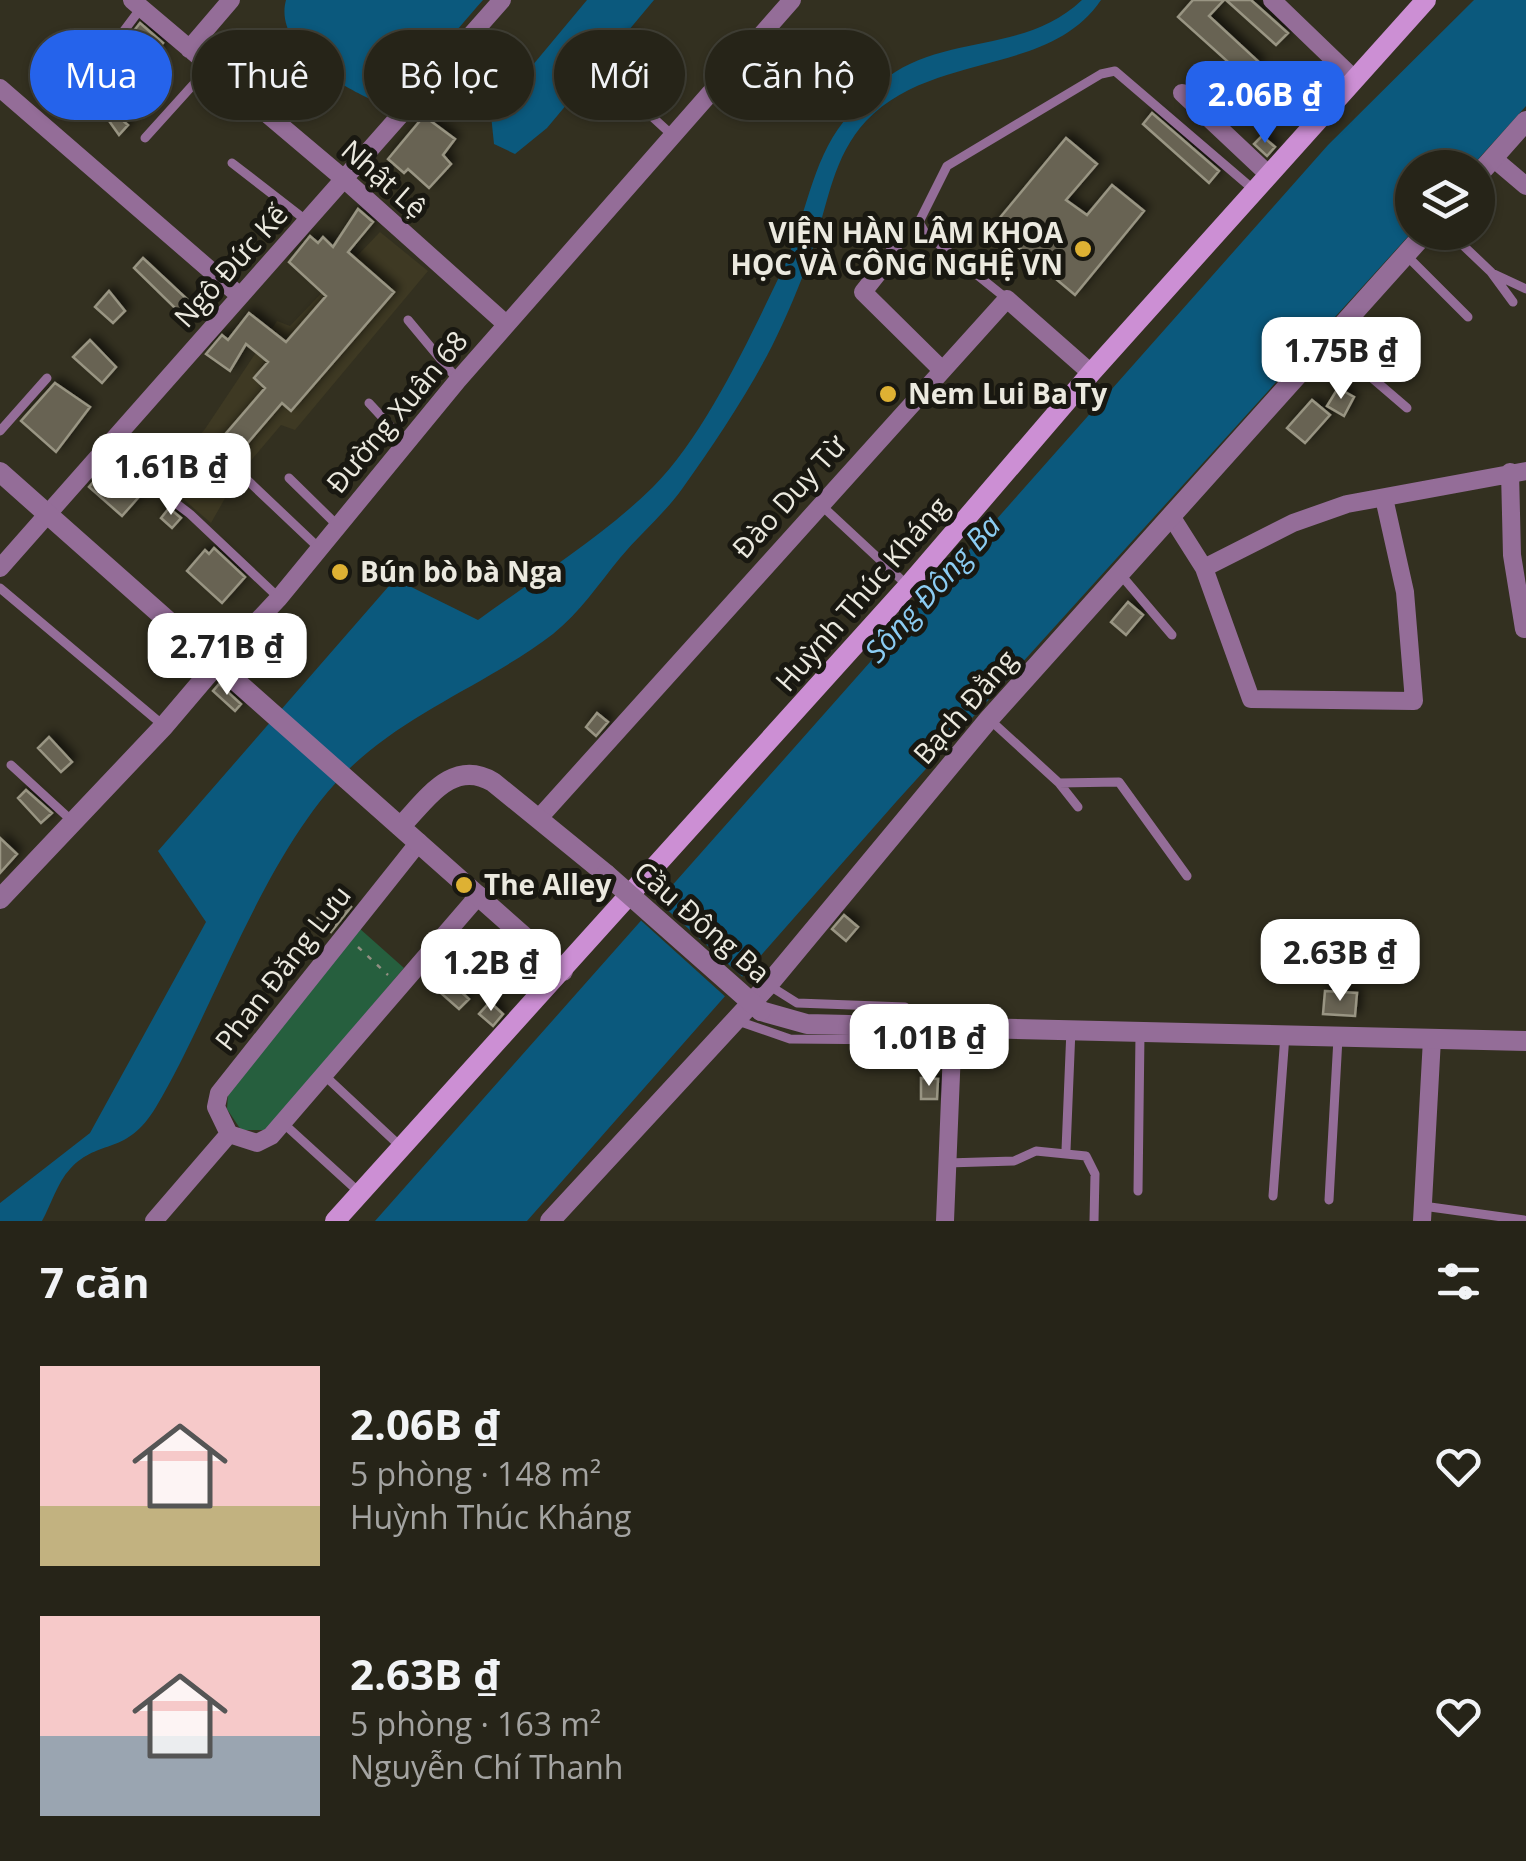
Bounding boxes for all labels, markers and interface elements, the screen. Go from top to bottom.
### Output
chip: Mua [30,30,172,120]
chip: Thuê [192,30,344,120]
chip: Bộ lọc [364,30,534,120]
chip: Mới [554,30,685,120]
chip: Căn hộ [705,30,890,120]
pin: 2.06B ₫ [1173,61,1357,146]
text: 2.06B ₫ [1208,72,1322,115]
street label: Nhật Lệ [334,131,435,226]
map controls [1395,150,1495,250]
button: layers [1395,150,1495,250]
street label: Ngô Đức Kế [165,196,296,335]
place label: VIỆN HÀN LÂM KHOA HỌC VÀ CÔNG NGHỆ VN [731,213,1064,283]
marker: VIỆN HÀN LÂM KHOA HỌC VÀ CÔNG NGHỆ VN [1072,238,1094,260]
pin: 1.75B ₫ [1249,317,1433,402]
street label: Đường Xuân 68 [317,322,475,501]
text: 1.75B ₫ [1284,328,1398,371]
place label: Nem Lui Ba Ty [908,374,1107,412]
marker: Nem Lui Ba Ty [877,383,899,405]
street label: Đào Duy Từ [723,426,854,566]
pin: 1.61B ₫ [79,433,263,518]
text: 1.61B ₫ [114,444,228,487]
street label: Huỳnh Thúc Kháng [766,488,956,699]
water label: Sông Đông Ba [855,505,1009,671]
place label: Bún bò bà Nga [360,552,563,590]
marker: Bún bò bà Nga [329,561,351,583]
pin: 2.71B ₫ [135,613,319,698]
text: 2.71B ₫ [170,624,284,667]
street label: Bạch Đằng [904,641,1024,772]
street label: Cầu Đông Ba [627,852,779,991]
place label: The Alley [484,865,611,903]
marker: The Alley [453,874,475,896]
street label: Phan Đăng Lưu [206,877,359,1058]
pin: 2.63B ₫ [1248,919,1432,1004]
pin: 1.2B ₫ [410,929,572,1014]
text: 2.63B ₫ [1283,930,1397,973]
text: 1.2B ₫ [443,940,539,983]
pin: 1.01B ₫ [837,1004,1021,1089]
text: 1.01B ₫ [872,1015,986,1058]
text: 7 căn [40,1253,150,1310]
icon: filters [1431,1254,1486,1309]
text: 2.06B ₫ [350,1395,500,1452]
icon: home [120,1406,240,1526]
icon: heart [1431,1439,1486,1494]
text: 5 phòng · 148 m² [350,1452,601,1495]
text: Huỳnh Thúc Kháng [350,1495,631,1538]
text: 2.63B ₫ [350,1645,500,1702]
icon: home [120,1656,240,1776]
icon: heart [1431,1689,1486,1744]
text: 5 phòng · 163 m² [350,1702,601,1745]
text: Nguyễn Chí Thanh [350,1745,623,1788]

